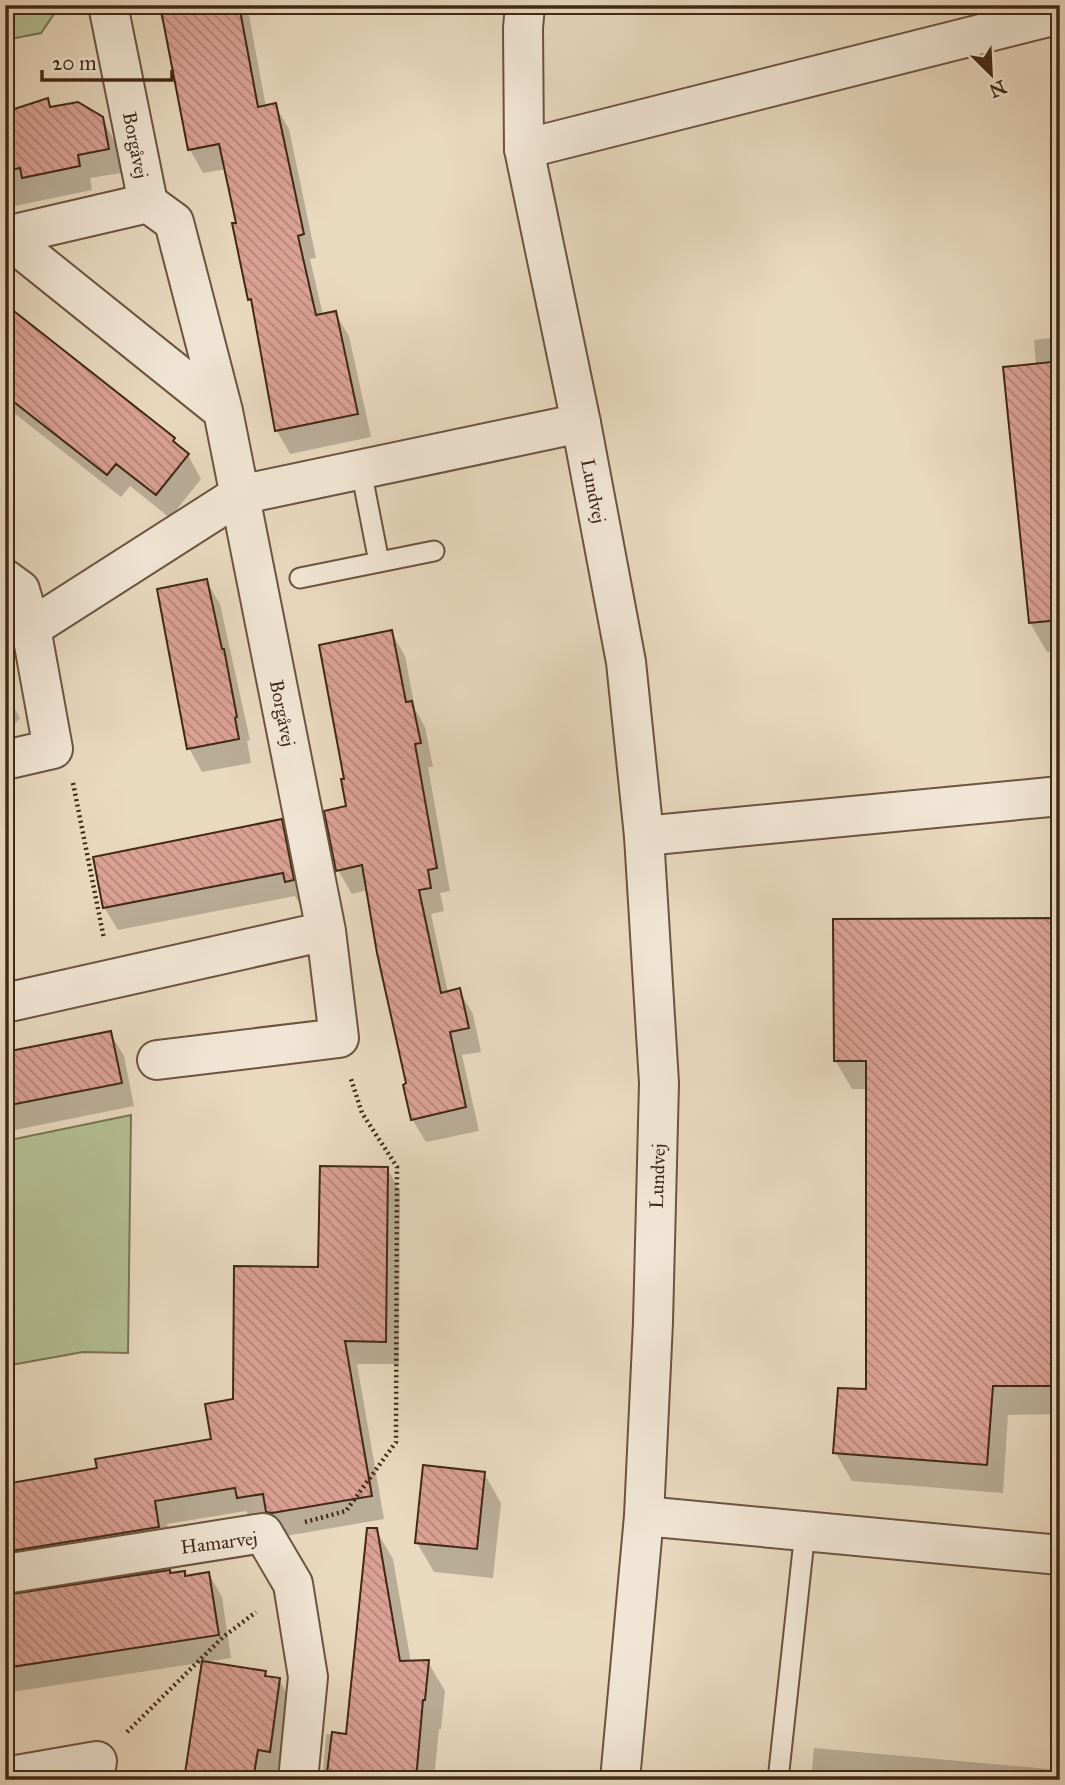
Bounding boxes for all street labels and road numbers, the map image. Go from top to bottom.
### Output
street label: Borgåvej [117,110,153,181]
street label: Lundvej [576,457,611,525]
street label: Borgåvej [264,678,300,749]
street label: Lundvej [645,1143,670,1209]
street label: Hamarvej [179,1526,259,1559]

